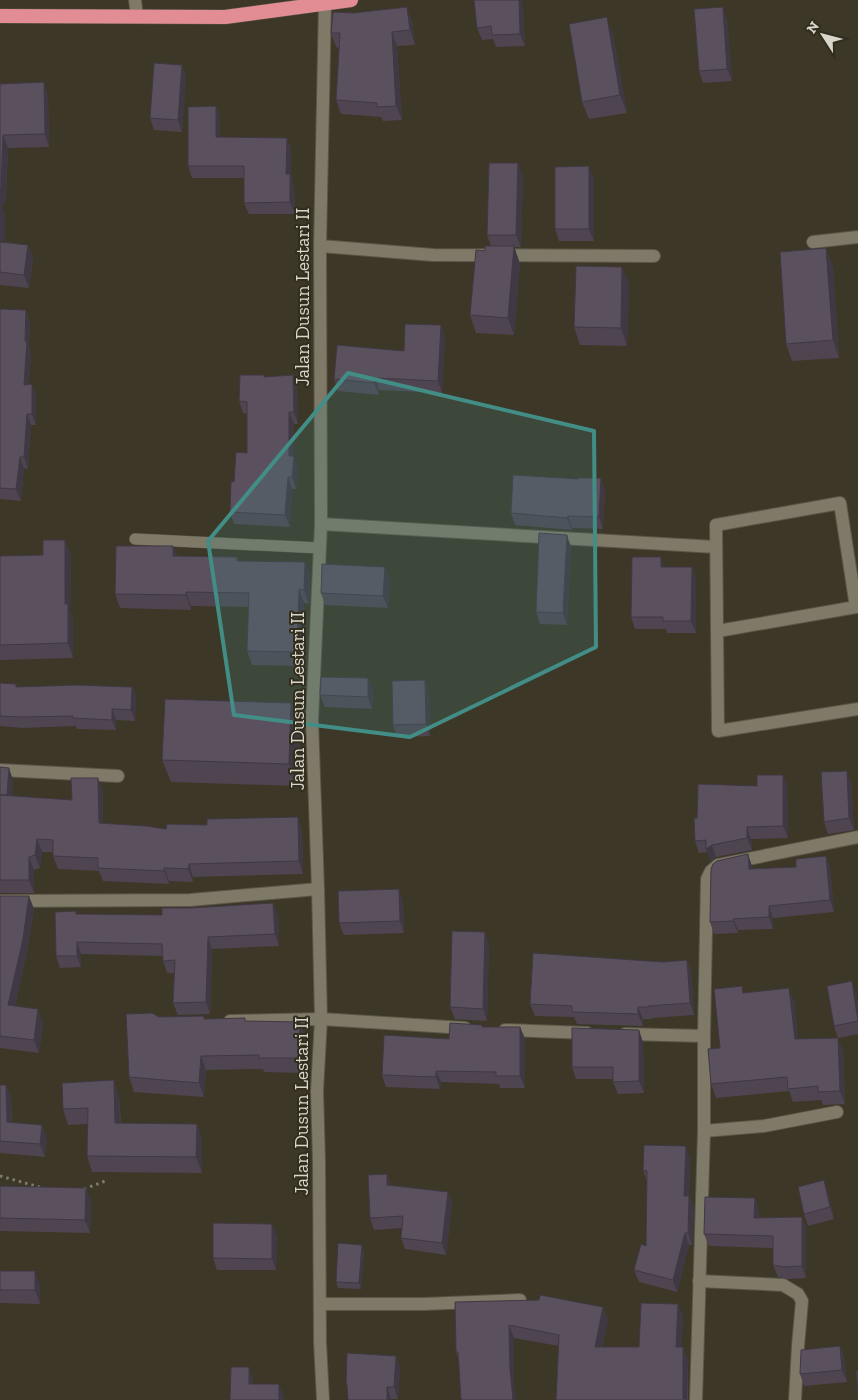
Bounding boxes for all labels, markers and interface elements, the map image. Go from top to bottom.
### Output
north arrow [798,10,848,60]
text: N [803,18,823,37]
street label: Jalan Dusun Lestari II [291,208,314,386]
street label: Jalan Dusun Lestari II [286,612,309,790]
street label: Jalan Dusun Lestari II [290,1017,313,1195]

